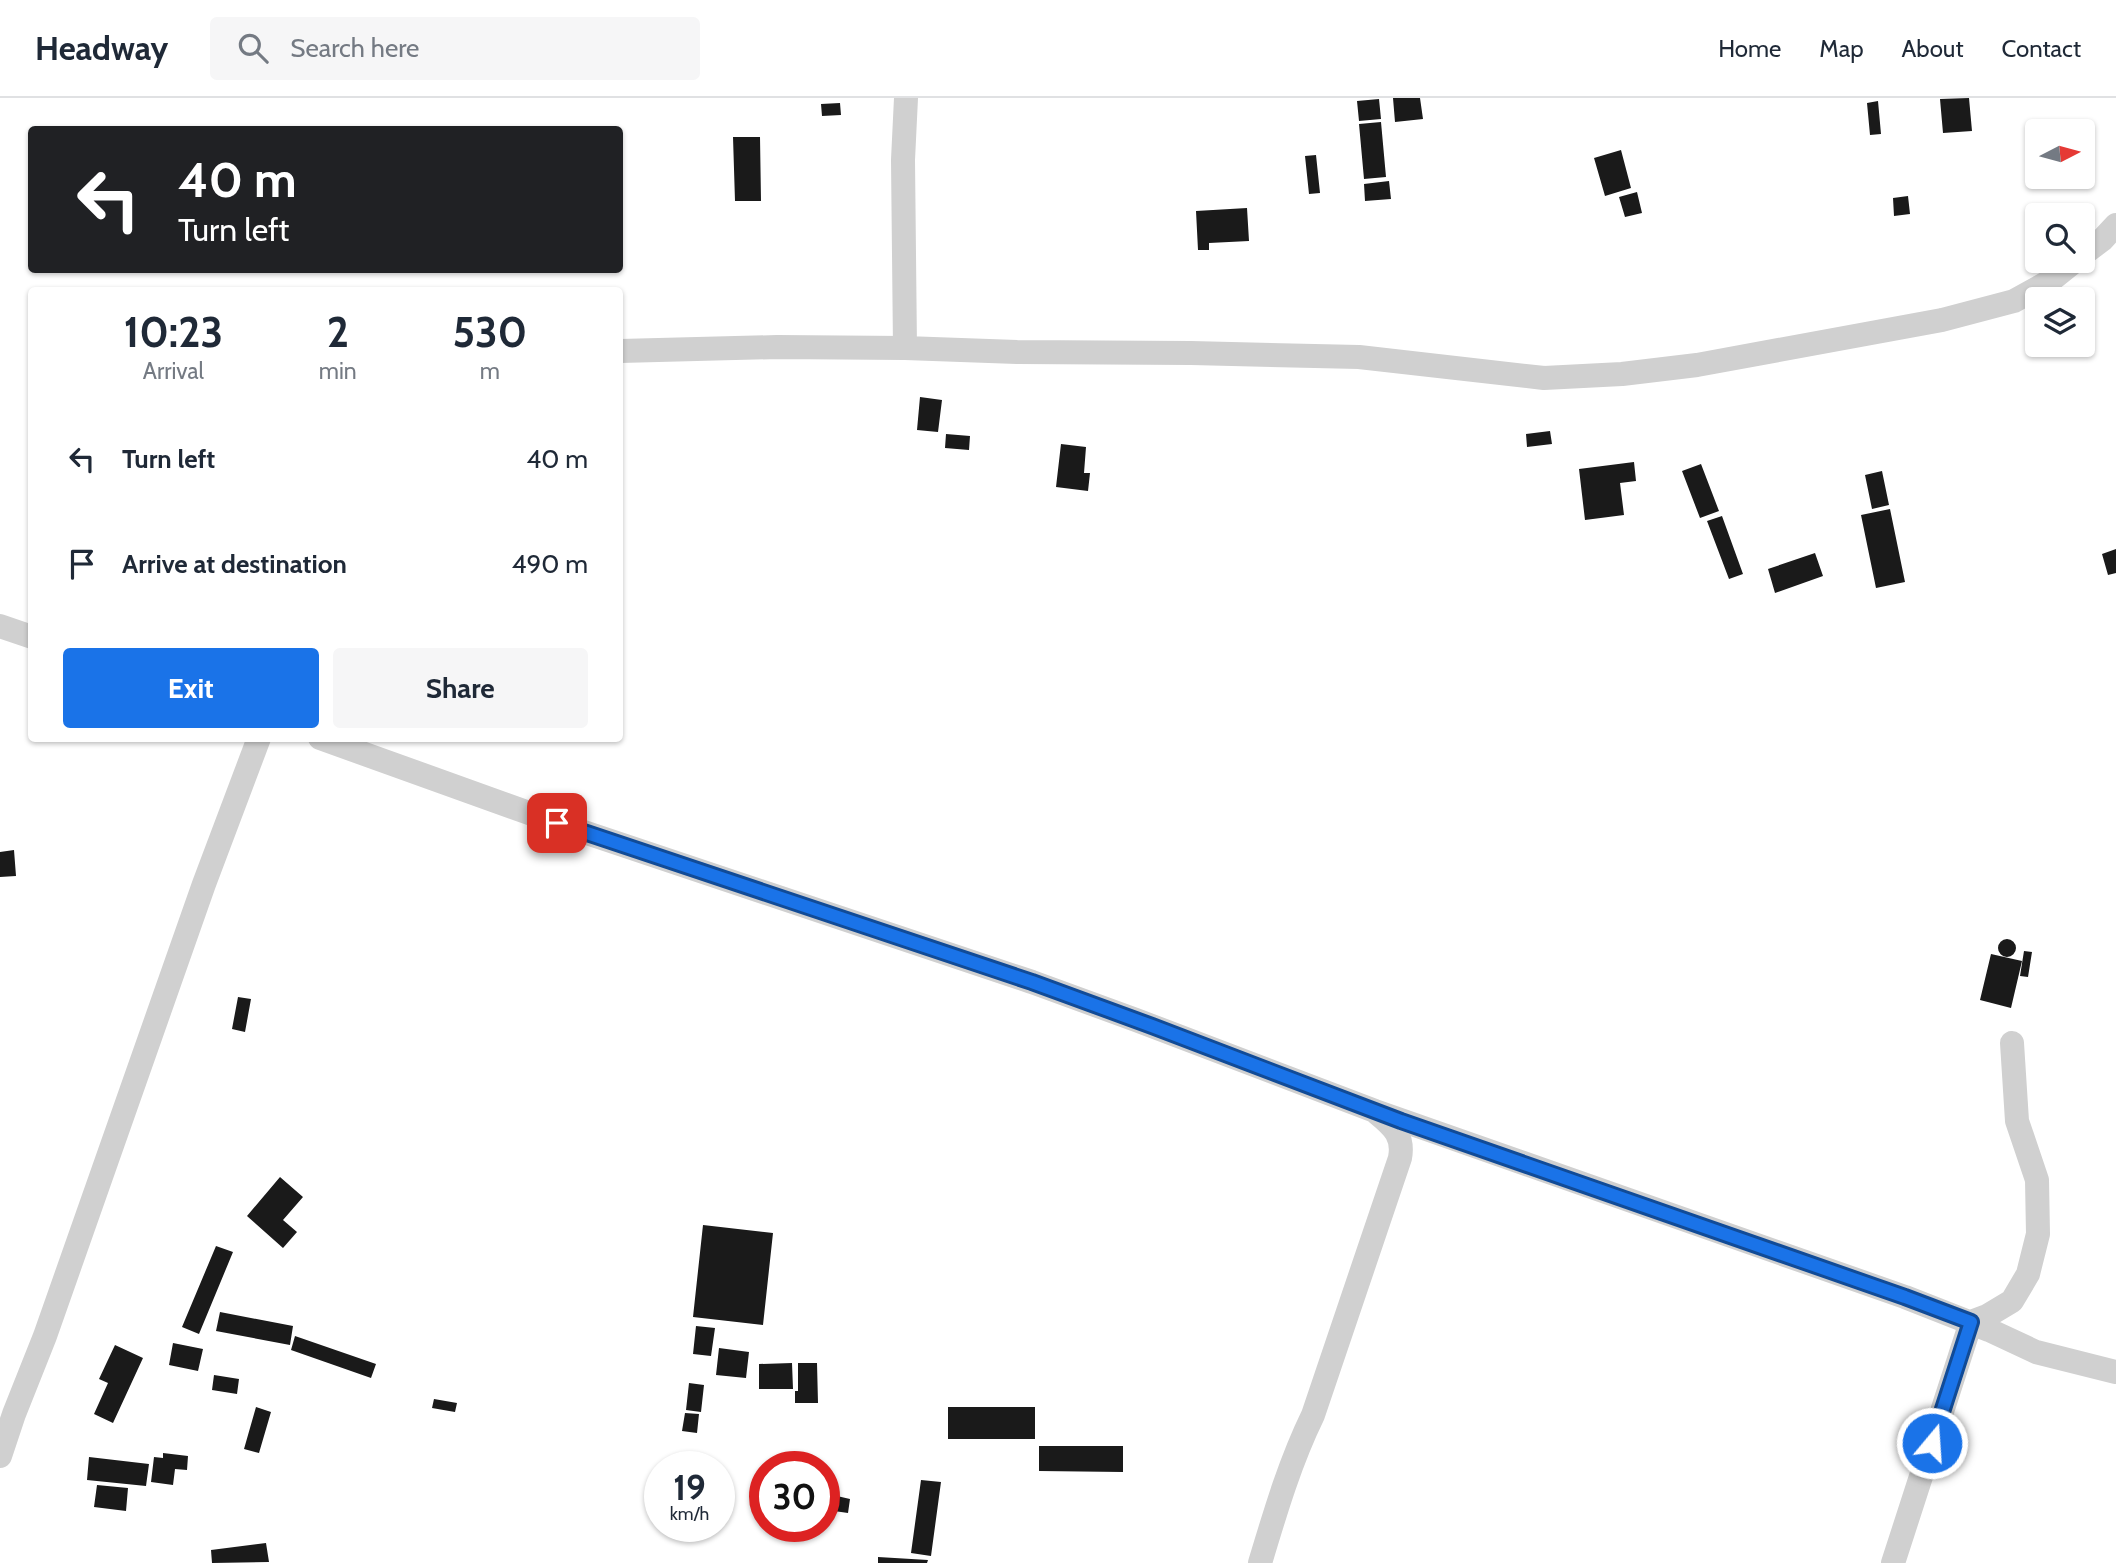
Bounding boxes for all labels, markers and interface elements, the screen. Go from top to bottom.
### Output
search box [210,17,700,80]
text: Headway [35,28,168,68]
icon: search [234,29,272,67]
text: Search here [290,32,419,64]
text: Home [1718,34,1781,63]
text: Map [1819,34,1864,63]
text: About [1902,34,1964,63]
text: Contact [2002,34,2081,63]
north arrow [2025,119,2095,189]
map controls [2025,119,2095,357]
text: 40 m [178,150,297,209]
icon: left [63,154,154,245]
button: search [2025,203,2095,273]
text: Turn left [178,210,289,249]
button: layers [2025,287,2095,357]
text: 10:23 [124,306,223,358]
text: 2 [327,306,349,358]
text: 530 [452,306,527,358]
text: Arrival [143,357,204,385]
text: min [319,357,357,385]
text: m [480,357,500,385]
icon: left [63,440,101,478]
text: Turn left [122,443,215,475]
text: 40 m [526,443,588,475]
icon: arrive [63,545,101,583]
text: Arrive at destination [122,548,347,580]
text: 490 m [511,548,588,580]
button: Exit [63,648,319,728]
button: Share [333,648,588,728]
pin [527,793,587,853]
icon: arrive [538,804,576,842]
position arrow [1895,1406,1969,1480]
speed limit sign: 30 [749,1451,840,1542]
text: 19 [673,1466,706,1509]
text: km/h [670,1503,709,1525]

